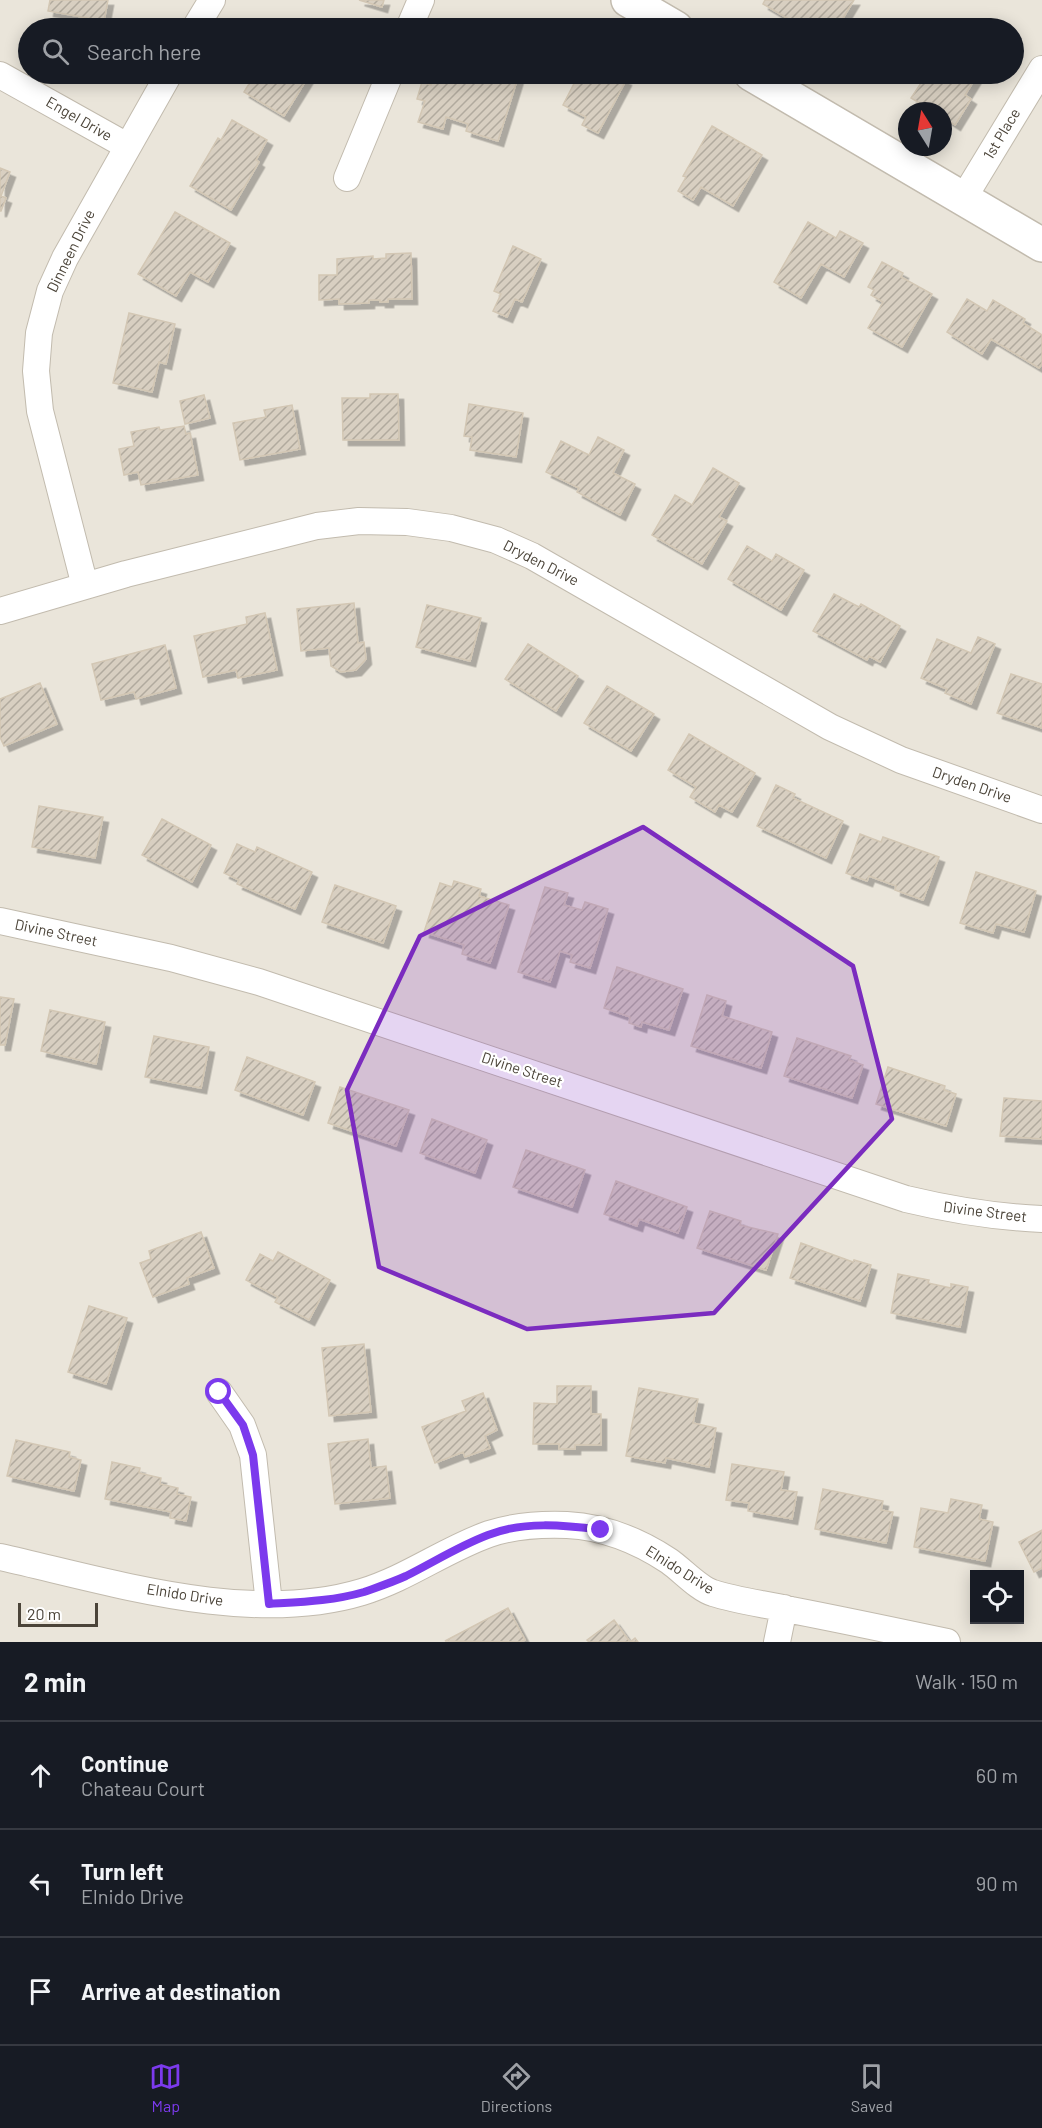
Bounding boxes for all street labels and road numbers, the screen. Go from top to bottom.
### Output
street label: Engel Drive [43,92,116,144]
street label: 1st Place [979,105,1023,162]
street label: Dinneen Drive [42,206,98,295]
street label: Dryden Drive [501,535,582,589]
street label: Dryden Drive [930,762,1014,806]
street label: Divine Street [13,914,99,950]
street label: Divine Street [480,1048,565,1091]
street label: Divine Street [942,1197,1028,1225]
street label: Elnido Drive [643,1541,718,1597]
street label: Elnido Drive [146,1579,225,1609]

